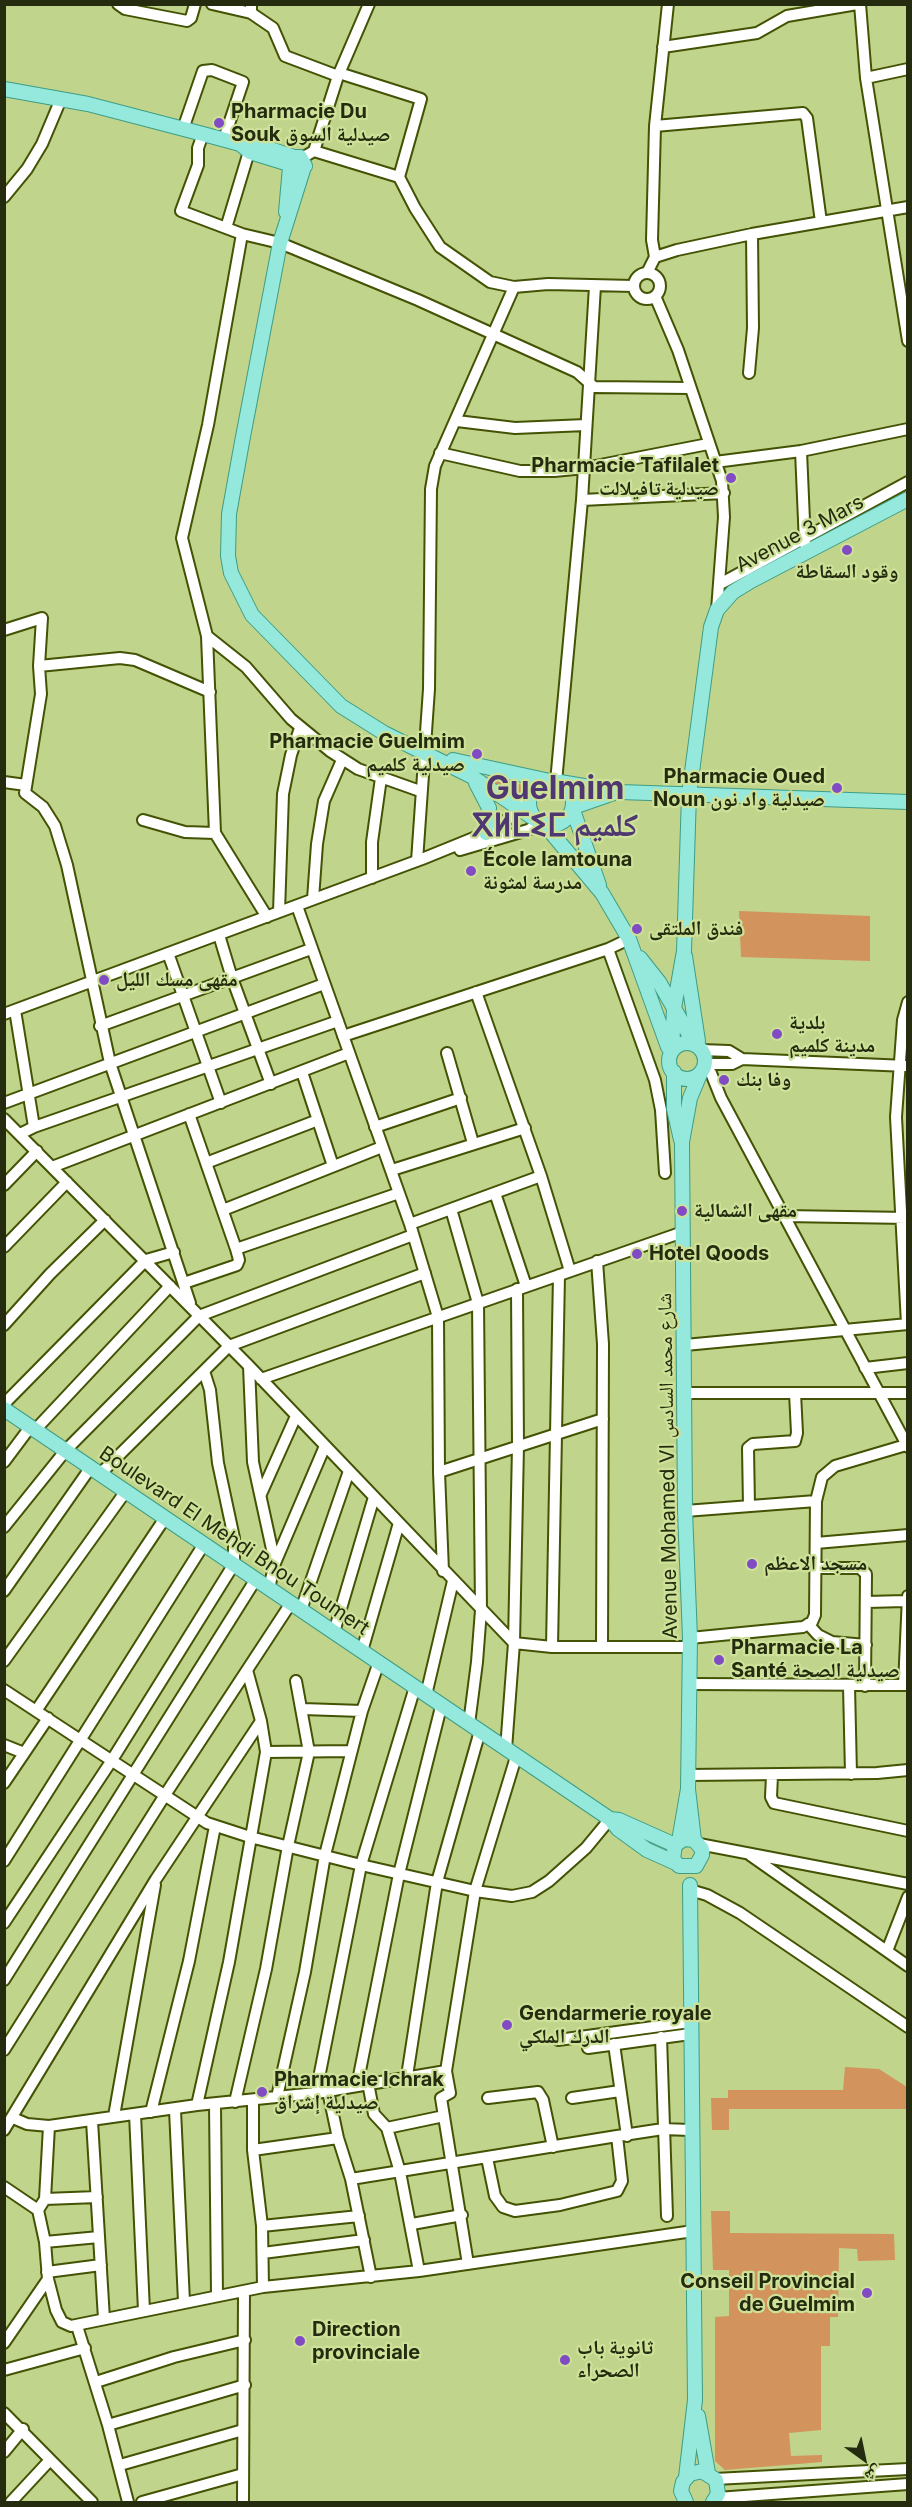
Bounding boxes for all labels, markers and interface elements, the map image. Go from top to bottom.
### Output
place label: Pharmacie Du Souk صيدلية السوق [231,100,390,147]
marker: Pharmacie Du Souk صيدلية السوق [212,116,226,130]
place label: Pharmacie Tafilalet صيدلية تافيلالت [531,454,719,501]
marker: Pharmacie Tafilalet صيدلية تافيلالت [724,471,738,485]
street label: Avenue 3 Mars [732,490,868,578]
marker: وقود السقاطة [840,543,854,557]
place label: وقود السقاطة [796,560,898,584]
place label: Pharmacie Guelmim صيدلية كلميم [269,730,465,777]
marker: Pharmacie Guelmim صيدلية كلميم [470,747,484,761]
place label: Pharmacie Oued Noun صيدلية واد نون [653,765,825,812]
district label: Guelmim ⴳⵍⵎⵉⵎ كلميم [472,770,638,845]
marker: Pharmacie Oued Noun صيدلية واد نون [830,781,844,795]
place label: École lamtouna مدرسة لمثونة [483,848,632,895]
marker: École lamtouna مدرسة لمثونة [464,864,478,878]
place label: فندق الملتقى [649,917,743,941]
marker: فندق الملتقى [630,922,644,936]
place label: مقهى مسك الليل [116,968,238,992]
marker: مقهى مسك الليل [97,973,111,987]
place label: بلدية مدينة كلميم [789,1011,875,1058]
marker: بلدية مدينة كلميم [770,1027,784,1041]
place label: وفا بنك [736,1068,791,1092]
marker: وفا بنك [717,1073,731,1087]
place label: مقهى الشمالية [694,1199,797,1223]
marker: مقهى الشمالية [675,1204,689,1218]
place label: Hotel Qoods [649,1242,769,1266]
marker: Hotel Qoods [630,1247,644,1261]
street label: Avenue Mohamed VI شارع محمد السادس [653,1293,683,1639]
street label: Boulevard El Mehdi Bnou Toumert [95,1441,373,1641]
place label: مسجد الاعظم [764,1552,867,1576]
marker: مسجد الاعظم [745,1557,759,1571]
place label: Pharmacie La Santé صيدلية الصحة [731,1636,900,1683]
marker: Pharmacie La Santé صيدلية الصحة [712,1653,726,1667]
place label: Gendarmerie royale الدرك الملكي [519,2002,712,2049]
marker: Gendarmerie royale الدرك الملكي [500,2018,514,2032]
place label: Pharmacie Ichrak صيدلية إشراق [274,2068,444,2115]
marker: Pharmacie Ichrak صيدلية إشراق [255,2085,269,2099]
place label: Conseil Provincial de Guelmim [680,2270,855,2317]
marker: Conseil Provincial de Guelmim [860,2286,874,2300]
place label: Direction provinciale [312,2318,420,2365]
marker: Direction provinciale [293,2334,307,2348]
place label: ثانوية باب الصحراء [577,2336,653,2383]
marker: ثانوية باب الصحراء [558,2353,572,2367]
north arrow [834,2429,894,2489]
text: ش [861,2461,886,2487]

